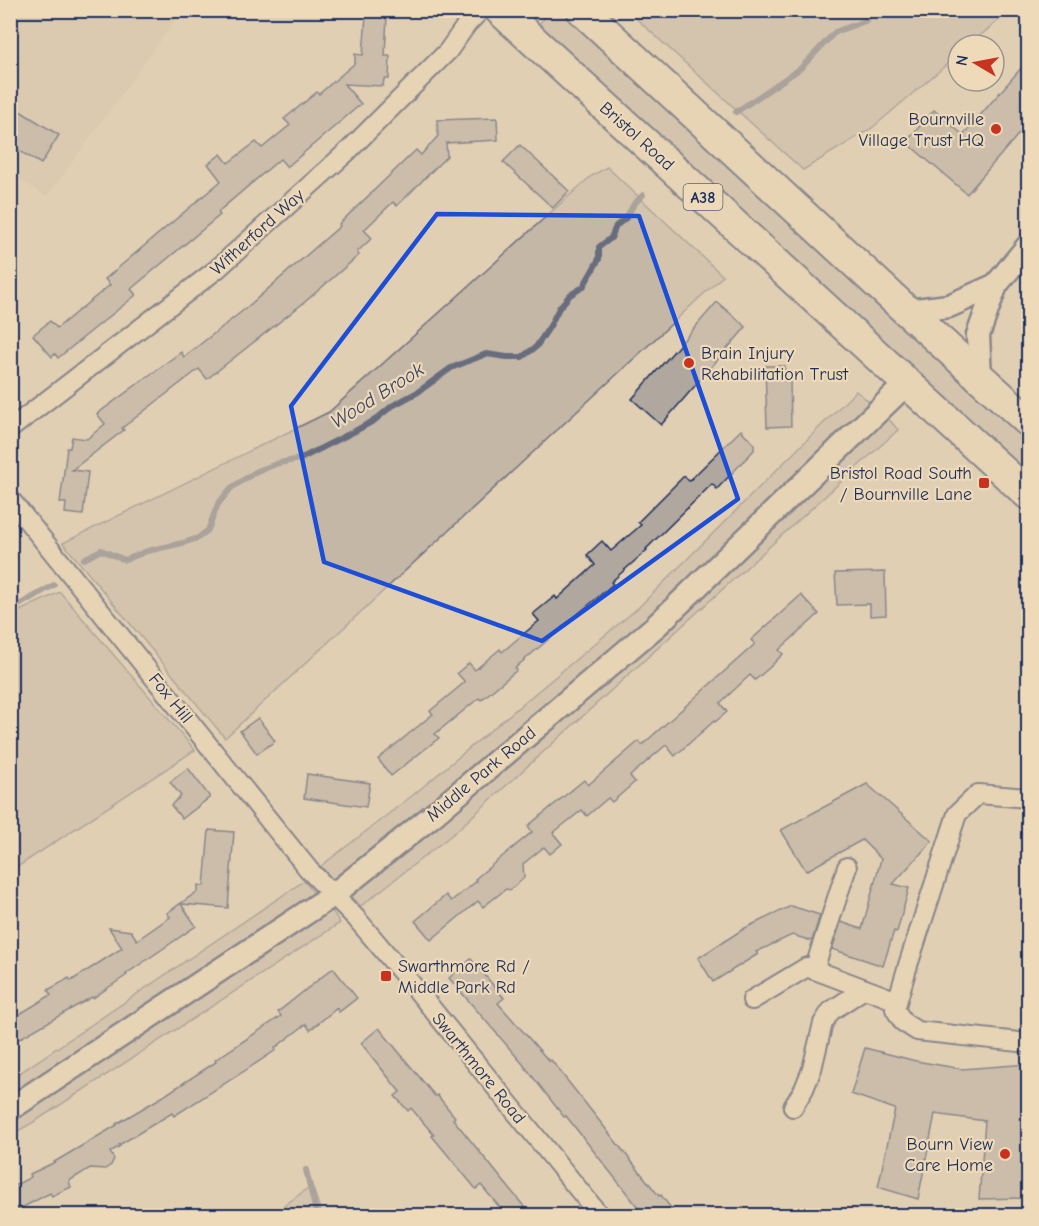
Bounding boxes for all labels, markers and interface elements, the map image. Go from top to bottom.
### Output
north arrow [946,33,1006,93]
text: N [952,54,972,67]
street label: Bristol Road [595,98,678,175]
place label: Bournville Village Trust HQ [858,109,984,151]
marker: Bournville Village Trust HQ [989,122,1003,136]
street label: Witherford Way [206,184,309,280]
road number: A38 [684,184,722,210]
place label: Brain Injury Rehabilitation Trust [701,343,849,385]
marker: Brain Injury Rehabilitation Trust [682,356,696,370]
water label: Wood Brook [326,358,428,433]
place label: Bristol Road South / Bournville Lane [830,463,972,505]
marker: Bristol Road South / Bournville Lane [977,476,991,490]
street label: Fox Hill [144,669,197,727]
street label: Middle Park Road [422,722,540,826]
place label: Swarthmore Rd / Middle Park Rd [398,956,530,998]
marker: Swarthmore Rd / Middle Park Rd [379,969,393,983]
street label: Swarthmore Road [427,1009,530,1128]
place label: Bourn View Care Home [904,1134,993,1176]
marker: Bourn View Care Home [998,1147,1012,1161]

